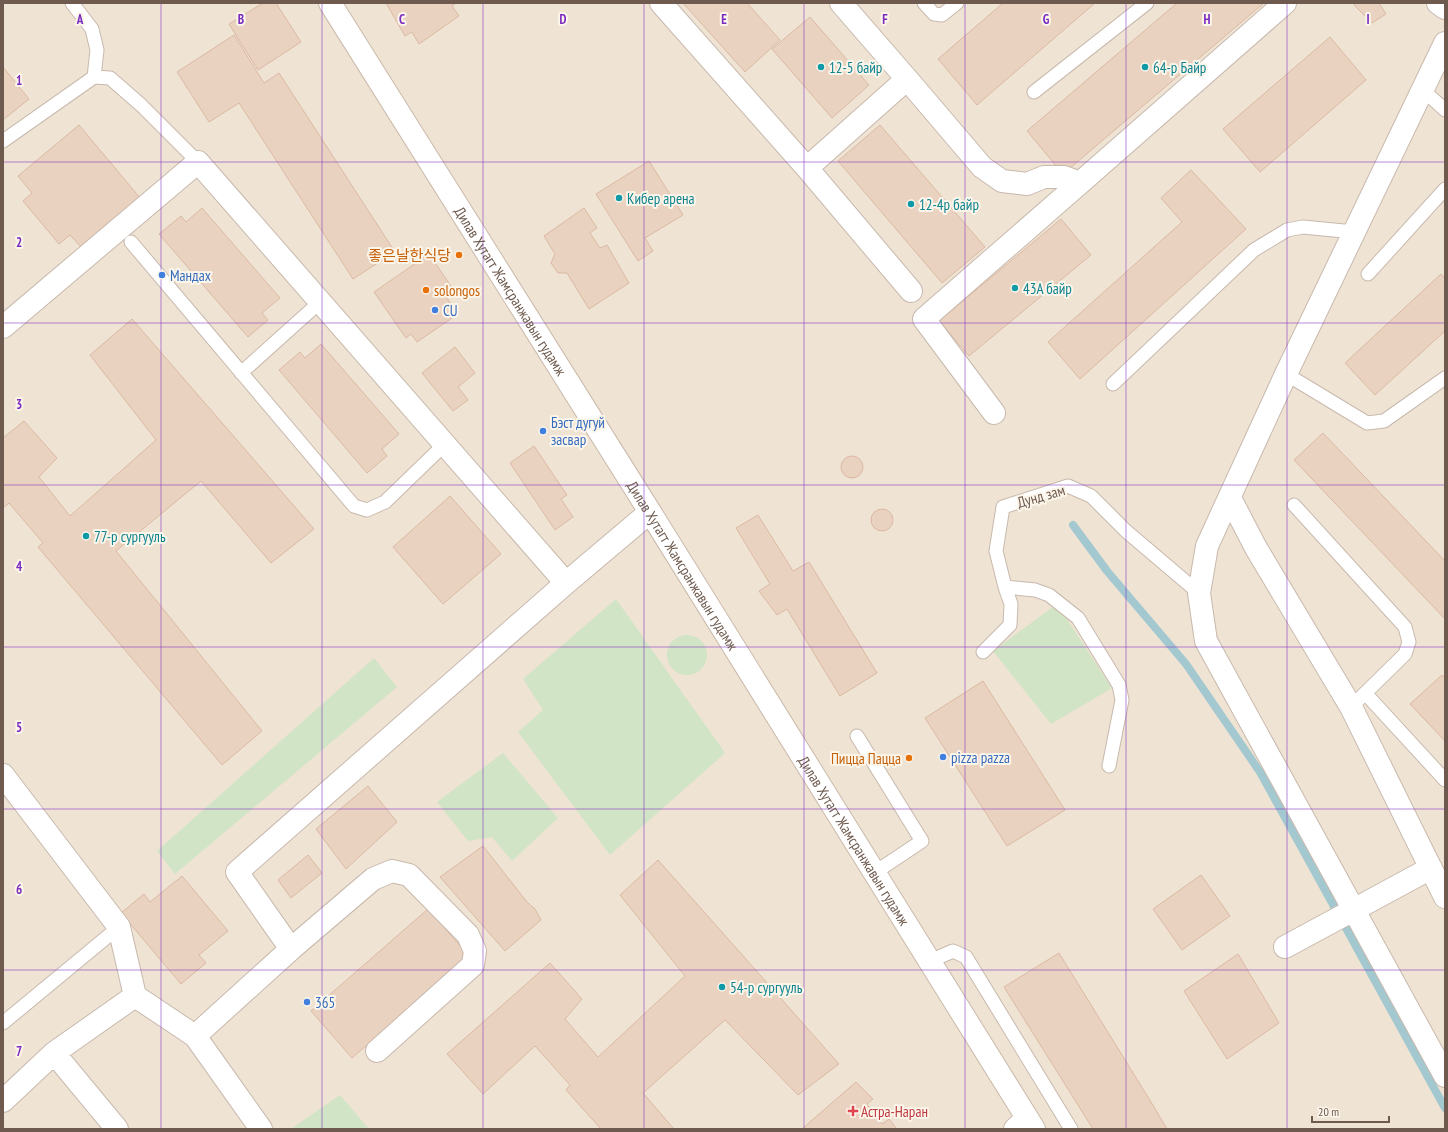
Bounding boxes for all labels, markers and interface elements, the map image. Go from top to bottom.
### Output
text: A [76,11,84,28]
text: B [238,11,244,28]
text: C [399,11,405,28]
text: D [560,11,567,28]
text: E [721,11,727,28]
text: F [882,11,888,28]
text: G [1043,11,1050,28]
text: H [1204,11,1211,28]
text: I [1366,11,1370,28]
place label: 12-5 байр [829,58,882,77]
place label: 64-р Байр [1153,58,1206,77]
marker: 12-5 байр [816,62,826,72]
marker: 64-р Байр [1140,62,1150,72]
text: 1 [16,72,22,89]
place label: Кибер арена [627,189,695,208]
marker: Кибер арена [614,193,624,203]
place label: 12-4р байр [919,195,979,214]
marker: 12-4р байр [906,199,916,209]
street label: Дилав Хутагт Жамсранжавын гудамж [451,203,572,380]
text: 2 [16,234,22,251]
place label: 좋은날한식당 [368,246,451,265]
marker: 좋은날한식당 [454,250,464,260]
place label: Мандах [170,266,211,285]
marker: Мандах [157,270,167,280]
place label: 43А байр [1023,279,1072,298]
place label: solongos [434,281,480,300]
marker: 43А байр [1010,283,1020,293]
marker: solongos [421,285,431,295]
place label: CU [443,301,458,320]
marker: CU [430,305,440,315]
text: 3 [16,396,22,413]
place label: Бэст дугуй засвар [551,413,605,449]
marker: Бэст дугуй засвар [538,426,548,436]
street label: Дилав Хутагт Жамсранжавын гудамж [623,477,744,654]
street label: Дунд зам [1015,480,1067,512]
place label: 77-р сургууль [94,527,166,546]
marker: 77-р сургууль [81,531,91,541]
text: 4 [16,558,23,575]
text: 5 [16,719,22,736]
place label: pizza pazza [951,748,1010,767]
place label: Пицца Пацца [831,749,901,768]
street label: Дилав Хутагт Жамсранжавын гудамж [794,752,915,929]
marker: pizza pazza [938,752,948,762]
marker: Пицца Пацца [904,753,914,763]
text: 6 [16,881,22,898]
place label: 54-р сургууль [730,978,803,997]
marker: 54-р сургууль [717,982,727,992]
place label: 365 [315,993,335,1012]
marker: 365 [302,997,312,1007]
text: 7 [16,1043,22,1060]
scale bar [1312,1098,1389,1124]
place label: Астра-Наран [861,1102,928,1121]
text: 20 m [1318,1104,1339,1119]
marker: Астра-Наран [848,1106,858,1116]

